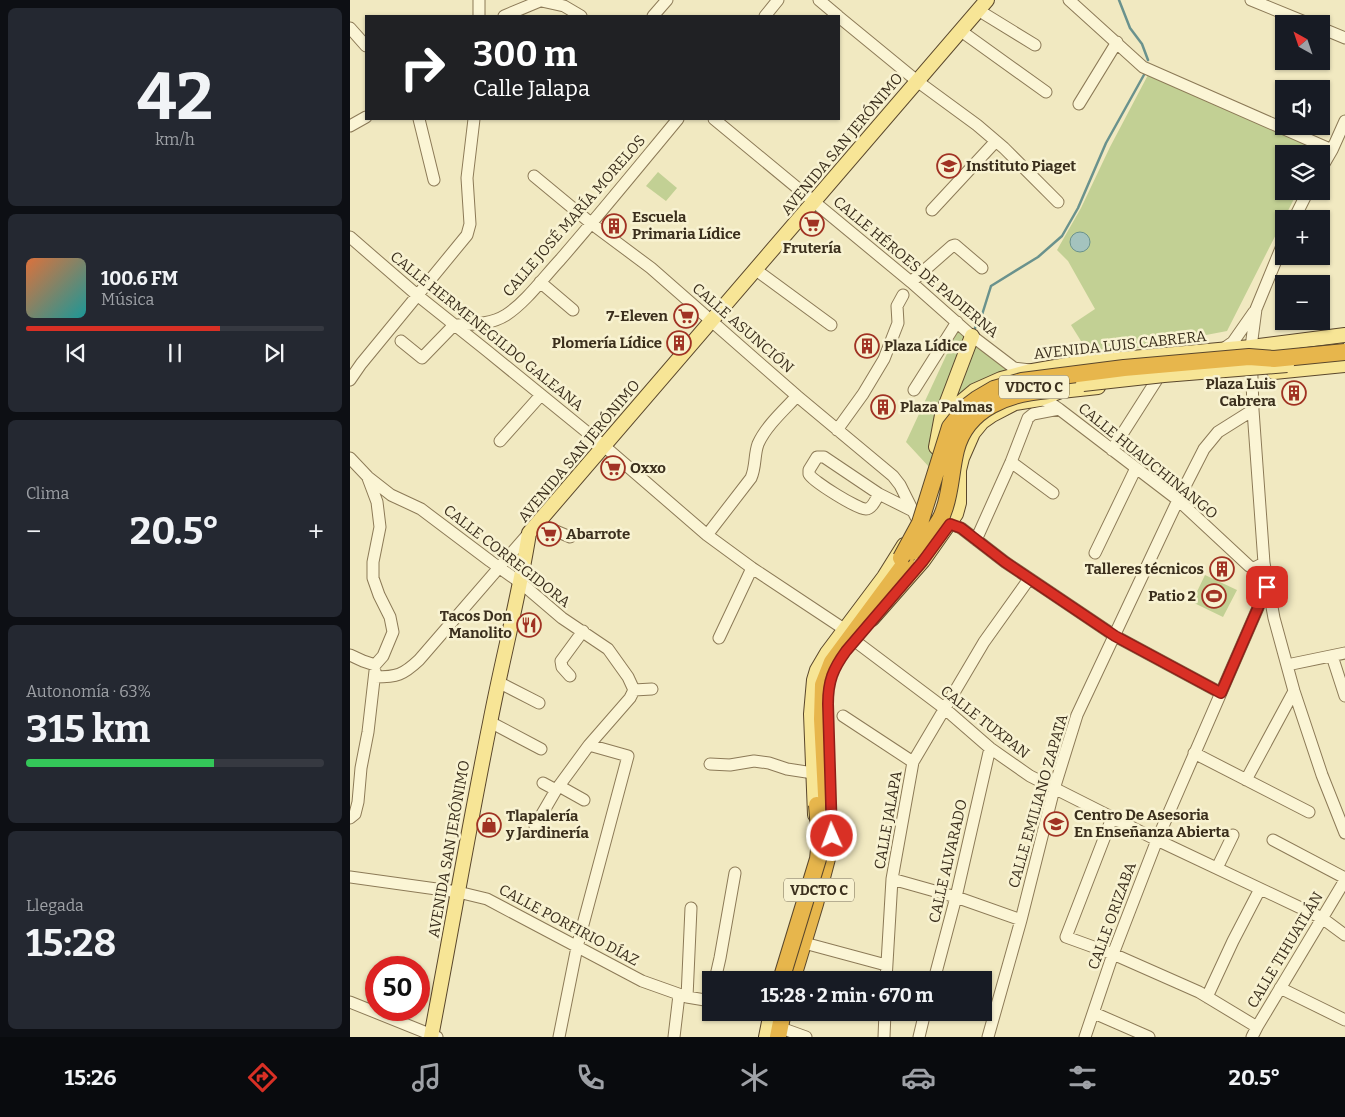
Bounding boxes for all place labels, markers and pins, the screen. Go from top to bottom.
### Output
school or university icon: Instituto Piaget [936,153,962,179]
place label: Instituto Piaget [966,157,1076,175]
place label: Escuela Primaria Lídice [632,208,741,243]
supermarket icon: Frutería [799,211,825,237]
building icon: Escuela Primaria Lídice [601,213,627,239]
place label: Frutería [783,239,842,257]
supermarket icon: 7-Eleven [673,303,699,329]
place label: 7-Eleven [606,307,668,325]
building icon: Plomería Lídice [666,330,692,356]
building icon: Plaza Lídice [854,333,880,359]
place label: Plomería Lídice [552,334,662,352]
place label: Plaza Lídice [884,337,967,355]
place label: Plaza Luis Cabrera [1206,375,1277,410]
building icon: Plaza Luis Cabrera [1281,380,1307,406]
building icon: Plaza Palmas [870,394,896,420]
place label: Plaza Palmas [900,398,993,416]
supermarket icon: Oxxo [600,455,626,481]
place label: Oxxo [630,459,666,477]
supermarket icon: Abarrote [536,521,562,547]
place label: Abarrote [566,525,630,543]
building icon: Talleres técnicos [1209,556,1235,582]
place label: Talleres técnicos [1085,560,1204,578]
pin [1246,566,1288,608]
sports icon: Patio 2 [1201,583,1227,609]
place label: Patio 2 [1148,587,1196,605]
place label: Tacos Don Manolito [440,607,512,642]
restaurant icon: Tacos Don Manolito [516,612,542,638]
place label: Centro De Asesoria En Enseñanza Abierta [1074,806,1230,841]
place label: Tlapalería y Jardinería [505,807,589,842]
school or university icon: Centro De Asesoria En Enseñanza Abierta [1043,811,1069,837]
shop icon: Tlapalería y Jardinería [476,812,502,838]

